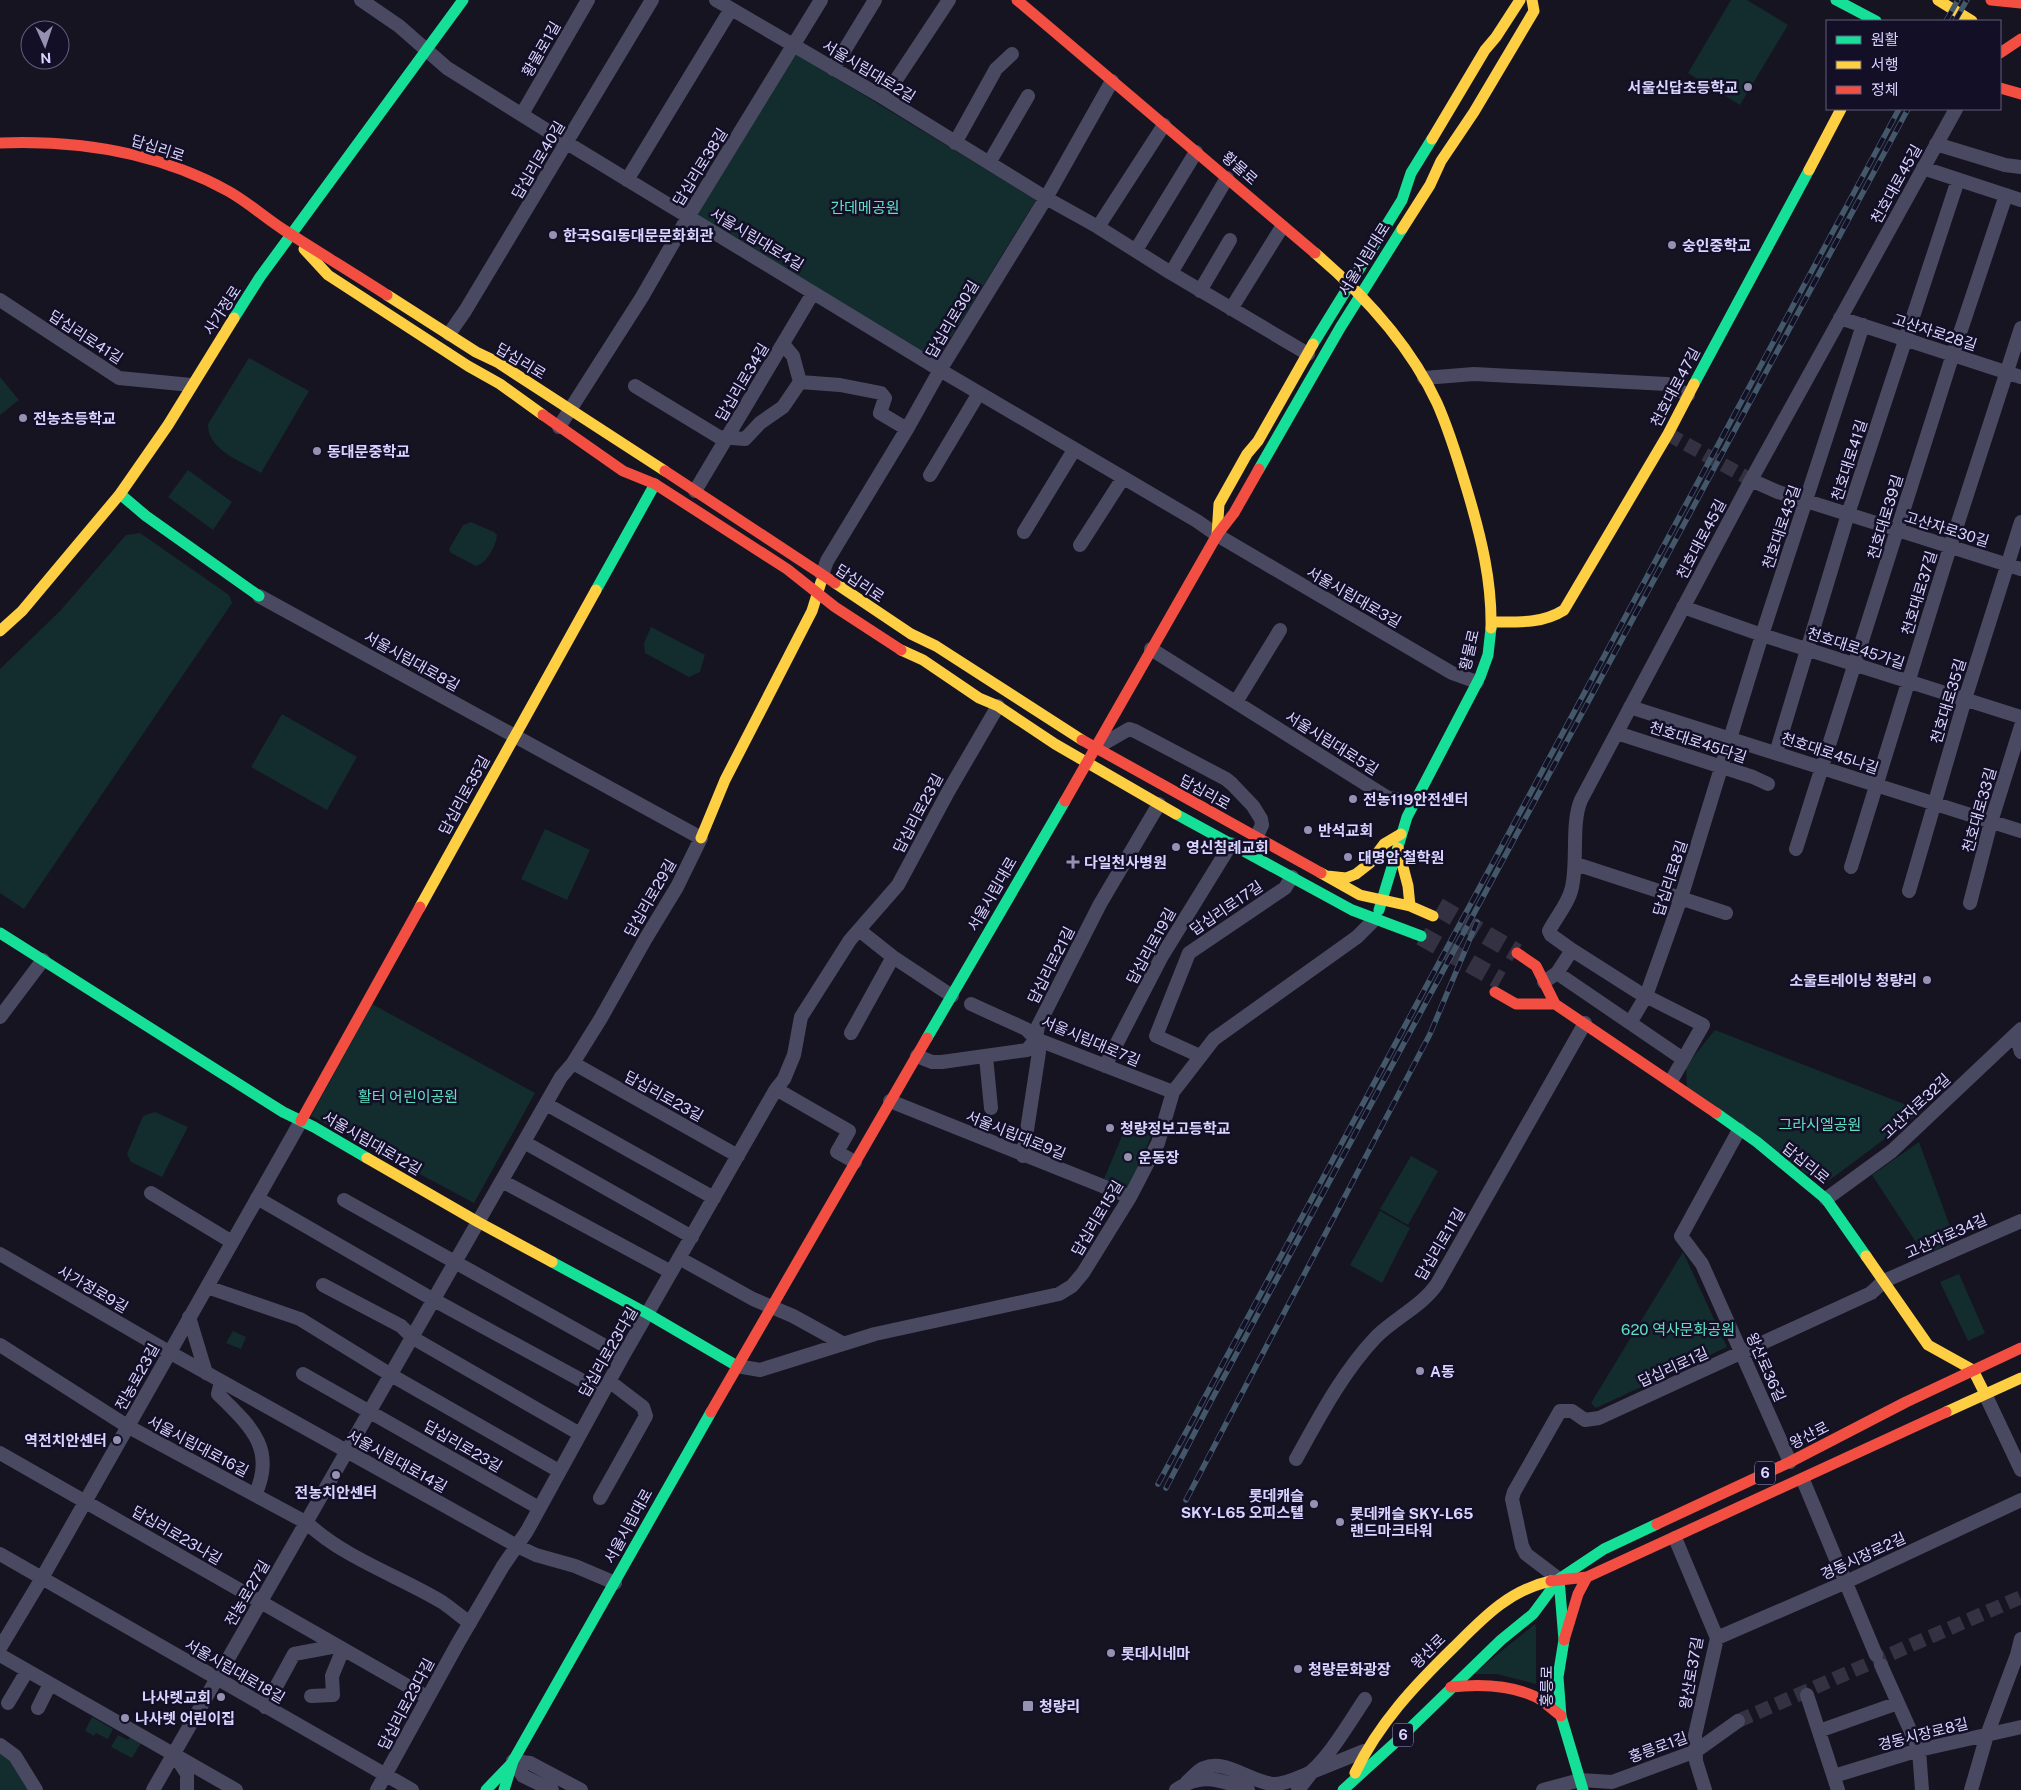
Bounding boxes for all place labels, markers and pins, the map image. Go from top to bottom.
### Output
place label: 서울신답초등학교 [1628,79,1738,96]
marker: 서울신답초등학교 [1742,81,1754,93]
place label: 한국SGI동대문문화회관 [563,227,714,244]
marker: 한국SGI동대문문화회관 [547,229,559,241]
place label: 숭인중학교 [1682,237,1751,254]
marker: 숭인중학교 [1666,239,1678,251]
place label: 전농초등학교 [33,410,116,427]
marker: 전농초등학교 [17,412,29,424]
place label: 동대문중학교 [327,443,410,460]
marker: 동대문중학교 [311,445,323,457]
place label: 전농119안전센터 [1363,791,1469,808]
marker: 전농119안전센터 [1347,793,1359,805]
place label: 반석교회 [1318,822,1373,839]
marker: 반석교회 [1302,824,1314,836]
place label: 영신침례교회 [1186,839,1269,856]
marker: 영신침례교회 [1170,841,1182,853]
place label: 대명암 철학원 [1358,849,1444,866]
marker: 대명암 철학원 [1342,851,1354,863]
place label: 다일천사병원 [1084,854,1167,871]
marker: 다일천사병원 [1066,855,1080,869]
place label: 소울트레이닝 청량리 [1789,972,1917,989]
marker: 소울트레이닝 청량리 [1921,974,1933,986]
place label: 청량정보고등학교 [1120,1120,1231,1137]
marker: 청량정보고등학교 [1104,1122,1116,1134]
place label: 운동장 [1138,1149,1180,1166]
marker: 운동장 [1122,1151,1134,1163]
place label: A동 [1430,1363,1455,1380]
marker: A동 [1414,1365,1426,1377]
place label: 역전치안센터 [24,1432,107,1449]
marker: 역전치안센터 [111,1434,123,1446]
marker: 전농치안센터 [330,1469,342,1481]
place label: 전농치안센터 [295,1484,377,1501]
place label: 롯데캐슬 SKY-L65 오피스텔 [1181,1487,1304,1521]
marker: 롯데캐슬 SKY-L65 오피스텔 [1308,1498,1320,1510]
place label: 롯데캐슬 SKY-L65 랜드마크타워 [1350,1505,1473,1539]
marker: 롯데캐슬 SKY-L65 랜드마크타워 [1334,1516,1346,1528]
place label: 롯데시네마 [1121,1645,1190,1662]
marker: 롯데시네마 [1105,1647,1117,1659]
place label: 청량문화광장 [1308,1661,1391,1678]
marker: 청량문화광장 [1292,1663,1304,1675]
place label: 나사렛교회 [142,1689,211,1706]
marker: 나사렛교회 [215,1691,227,1703]
place label: 청량리 [1039,1698,1080,1715]
marker: 청량리 [1021,1699,1035,1713]
place label: 나사렛 어린이집 [135,1710,235,1727]
marker: 나사렛 어린이집 [119,1712,131,1724]

